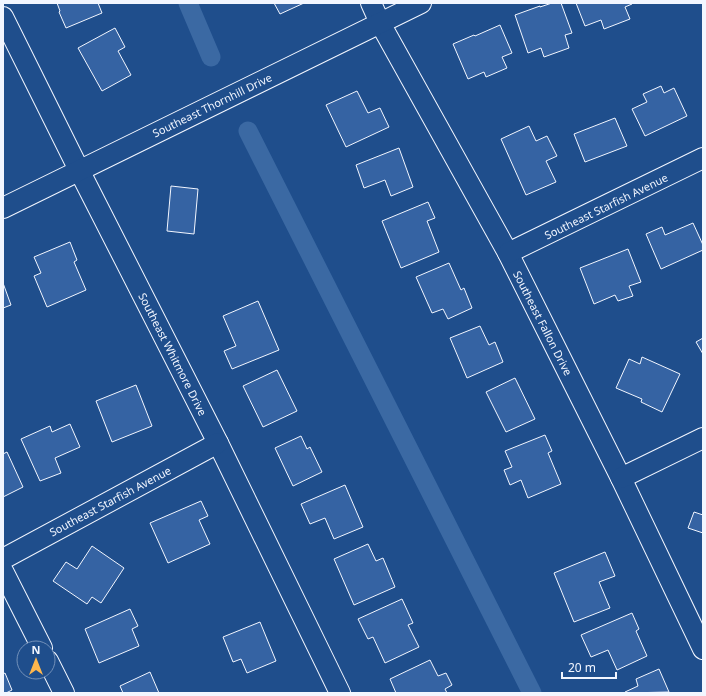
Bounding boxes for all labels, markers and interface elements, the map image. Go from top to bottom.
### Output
street label: Southeast Thornhill Drive [150,70,274,140]
street label: Southeast Starfish Avenue [542,170,670,242]
street label: Southeast Fallon Drive [510,268,576,378]
street label: Southeast Whitmore Drive [135,290,211,418]
street label: Southeast Starfish Avenue [47,463,173,539]
north arrow [16,640,56,680]
text: N [32,642,40,657]
scale bar [562,654,616,680]
text: 20 m [568,659,596,676]

